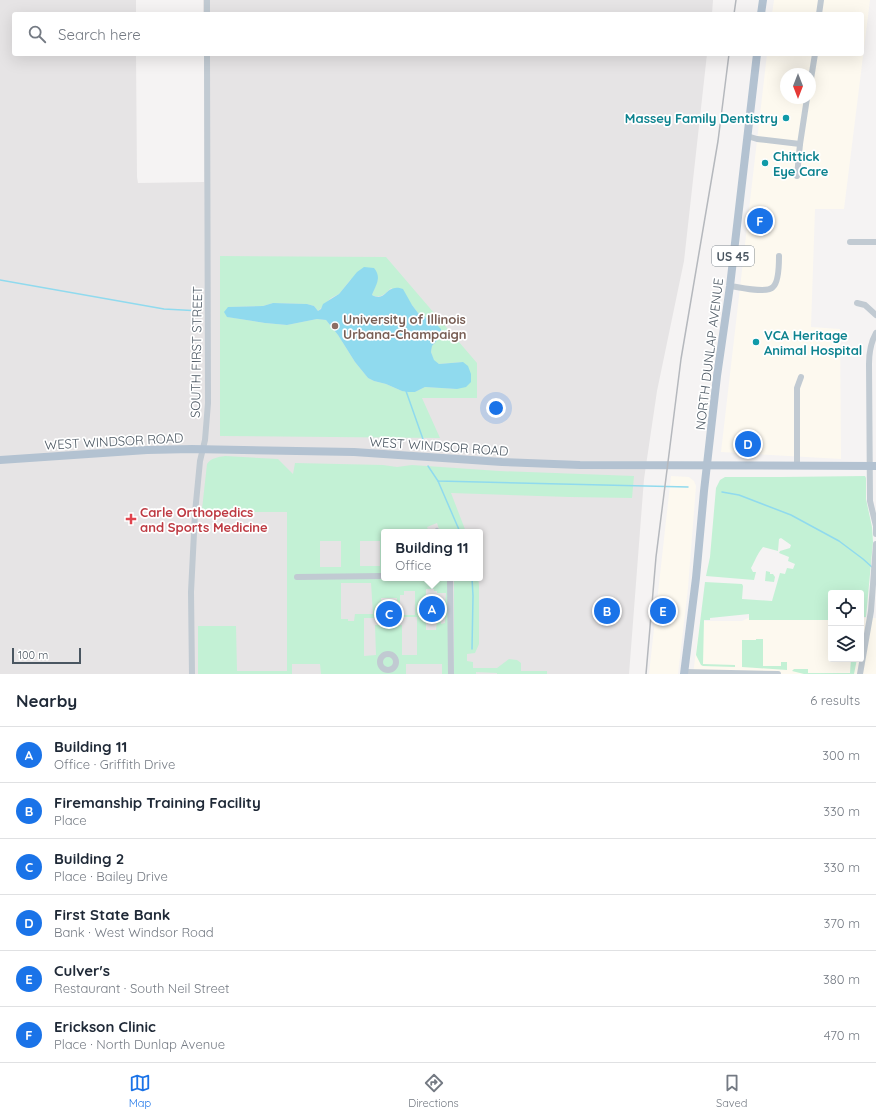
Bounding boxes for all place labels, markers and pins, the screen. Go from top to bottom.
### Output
place label: Massey Family Dentistry [625,110,778,126]
marker: Massey Family Dentistry [781,113,791,123]
place label: Chittick Eye Care [773,148,829,179]
marker: Chittick Eye Care [760,158,770,168]
pin: F [747,206,773,236]
place label: University of Illinois Urbana-Champaign [343,311,467,342]
marker: University of Illinois Urbana-Champaign [330,321,340,331]
place label: VCA Heritage Animal Hospital [764,327,862,358]
marker: VCA Heritage Animal Hospital [751,337,761,347]
pin: D [735,429,761,459]
place label: Carle Orthopedics and Sports Medicine [140,504,268,535]
marker: Carle Orthopedics and Sports Medicine [125,513,137,525]
pin: A [419,594,445,624]
pin: B [594,596,620,626]
pin: E [650,596,676,626]
pin: C [376,599,402,629]

